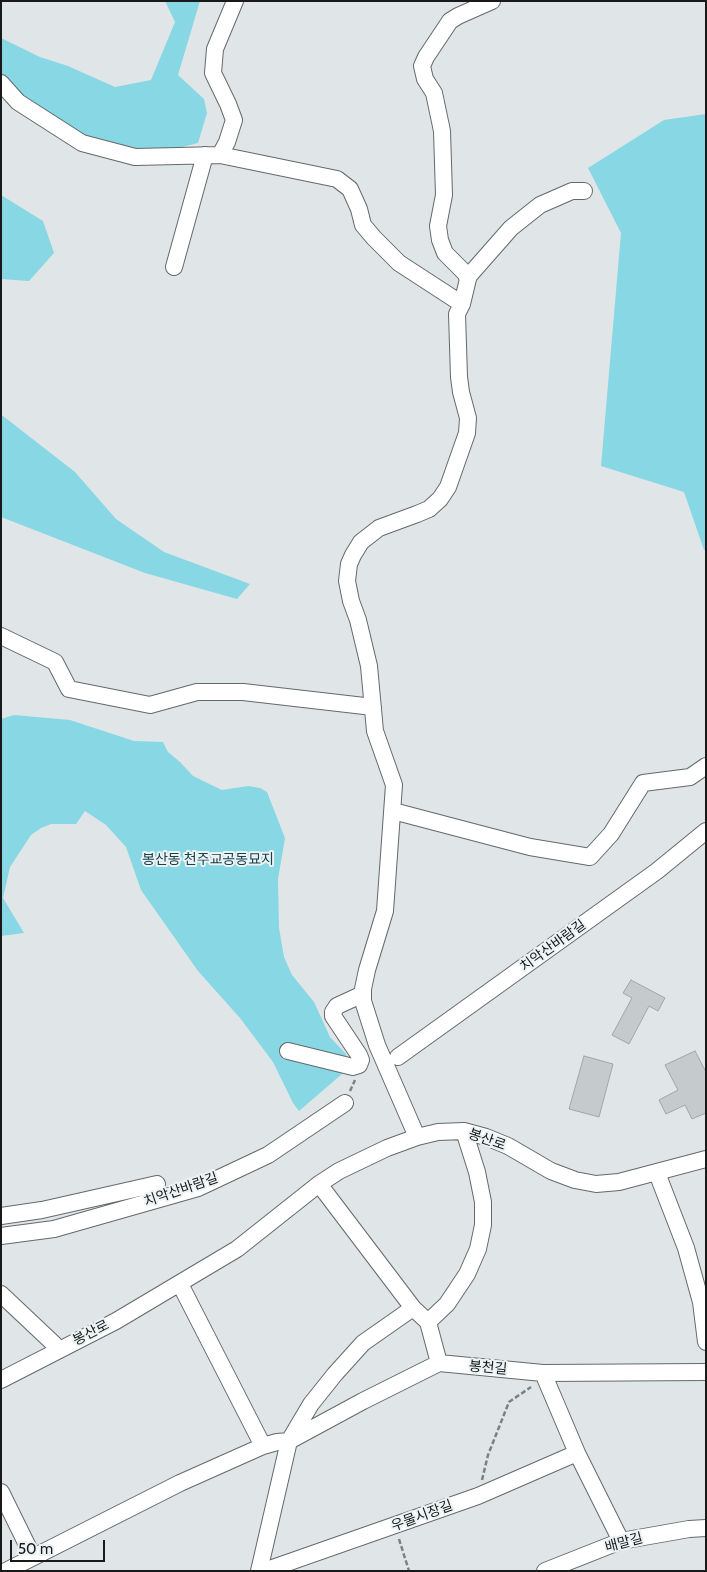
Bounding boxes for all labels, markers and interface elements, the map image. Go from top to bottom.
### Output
park label: 봉산동 천주교공동묘지 [142,852,274,868]
street label: 치악산바람길 [517,916,589,976]
street label: 봉산로 [466,1126,508,1154]
street label: 치악산바람길 [142,1169,220,1211]
street label: 봉산로 [70,1317,112,1349]
street label: 봉천길 [468,1358,508,1378]
street label: 우물시장길 [389,1497,455,1535]
scale bar [12,1530,108,1562]
street label: 배말길 [603,1530,645,1556]
text: 50 m [18,1540,53,1558]

